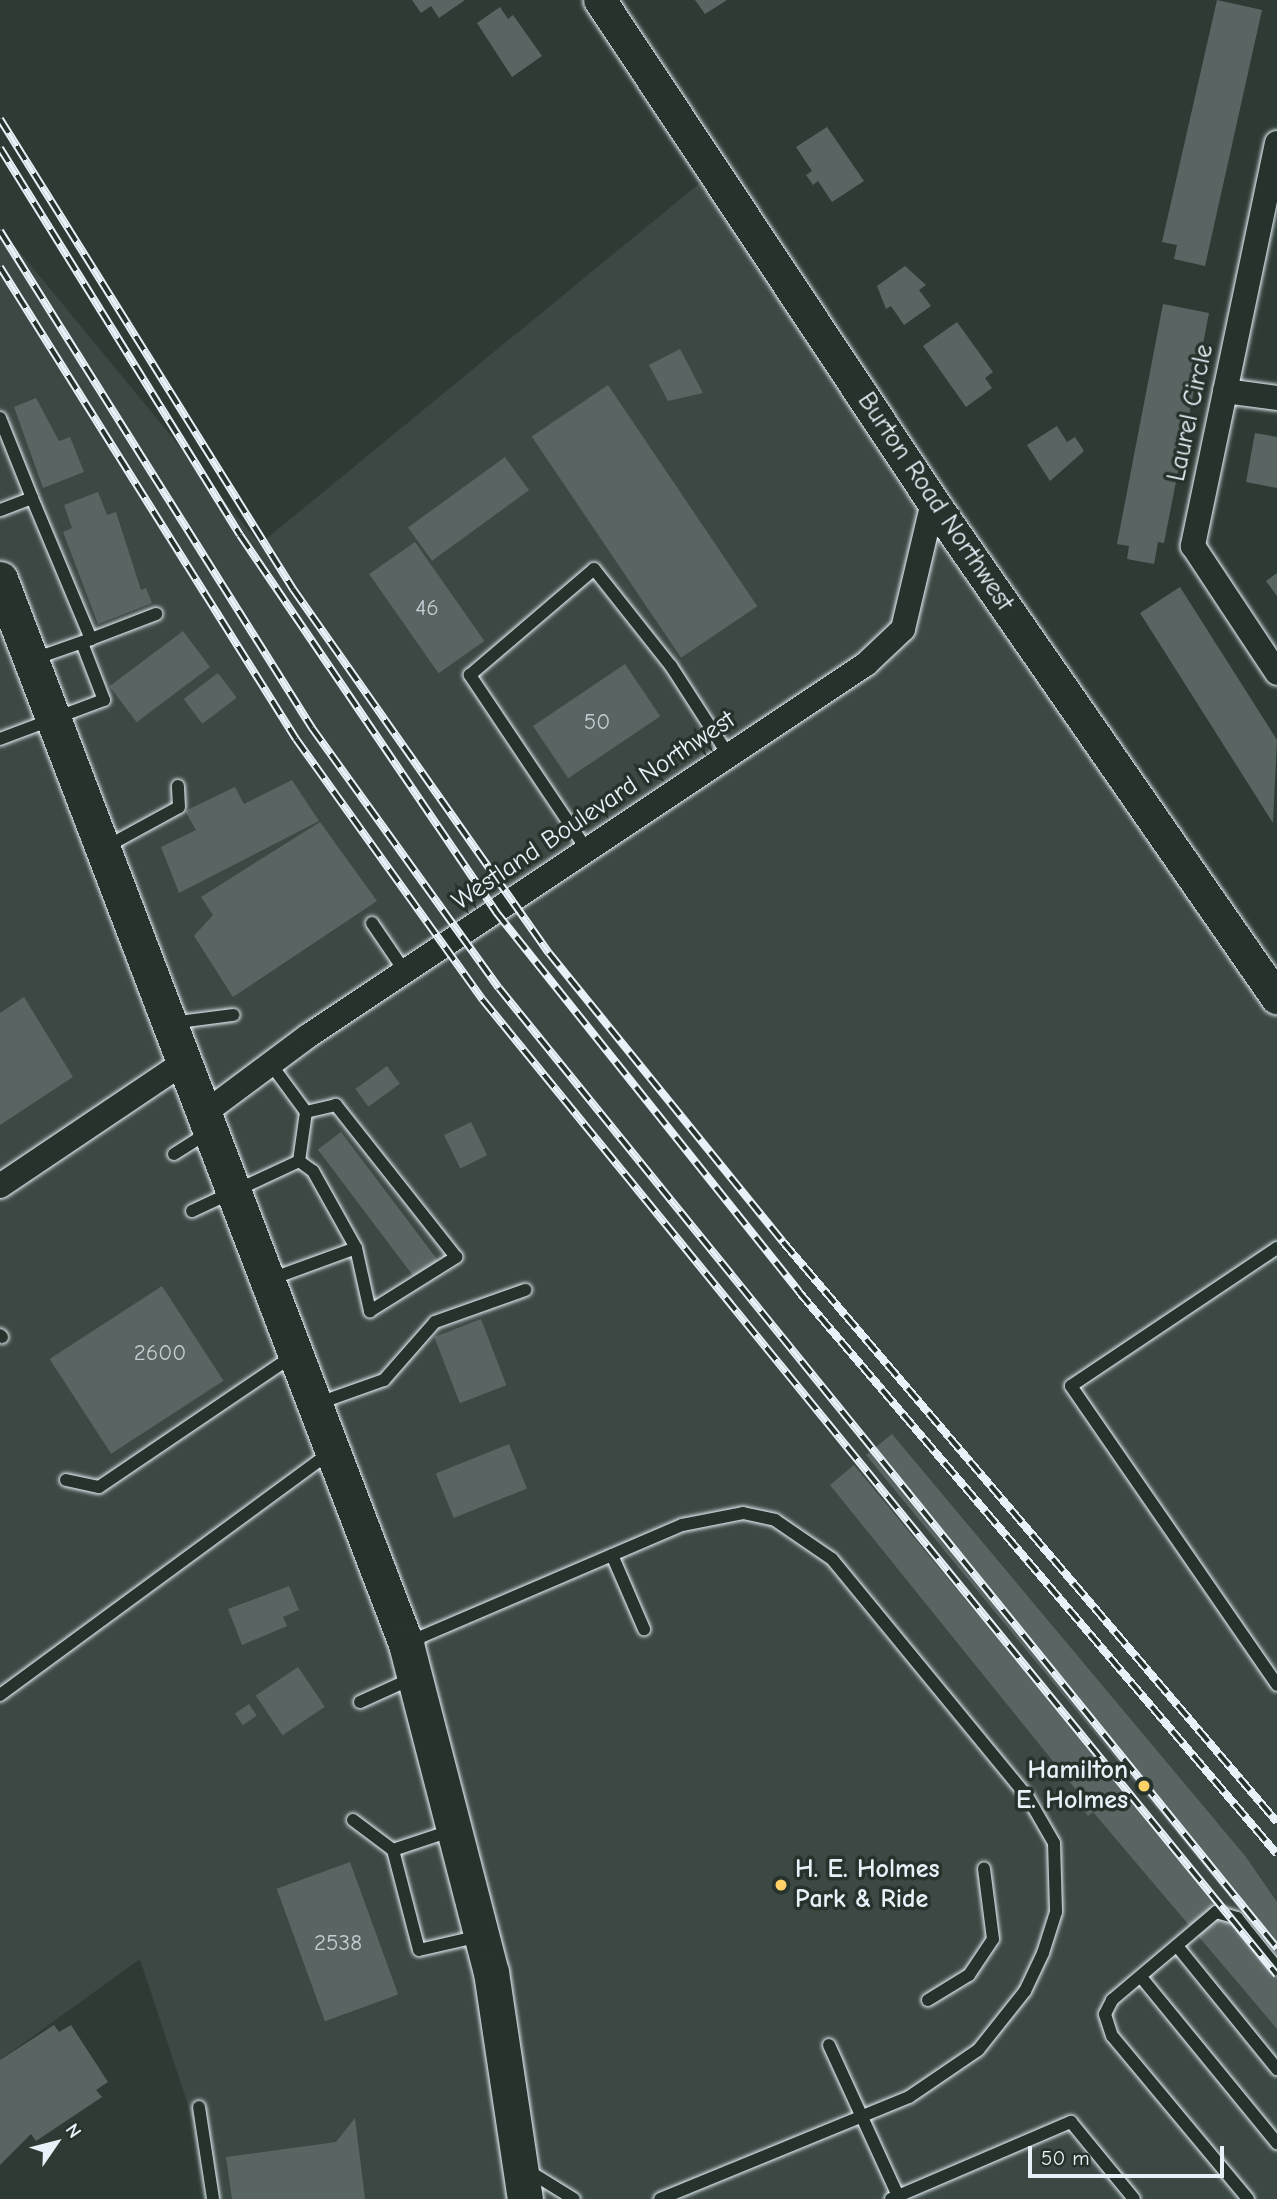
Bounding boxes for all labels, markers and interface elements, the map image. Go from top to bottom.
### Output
street label: Laurel Circle [1161,342,1221,484]
street label: Burton Road Northwest [850,387,1020,617]
house number: 46 [415,594,439,622]
street label: Westland Boulevard Northwest [447,705,741,917]
house number: 50 [584,708,610,736]
house number: 2600 [134,1339,186,1367]
place label: Hamilton E. Holmes [1016,1755,1128,1816]
marker: Hamilton E. Holmes [1134,1776,1154,1796]
place label: H. E. Holmes Park & Ride [795,1854,940,1916]
marker: H. E. Holmes Park & Ride [773,1877,789,1893]
house number: 2538 [314,1929,362,1957]
north arrow [21,2108,91,2178]
text: N [61,2120,86,2142]
scale bar [1032,2132,1228,2176]
text: 50 m [1041,2146,1090,2170]

